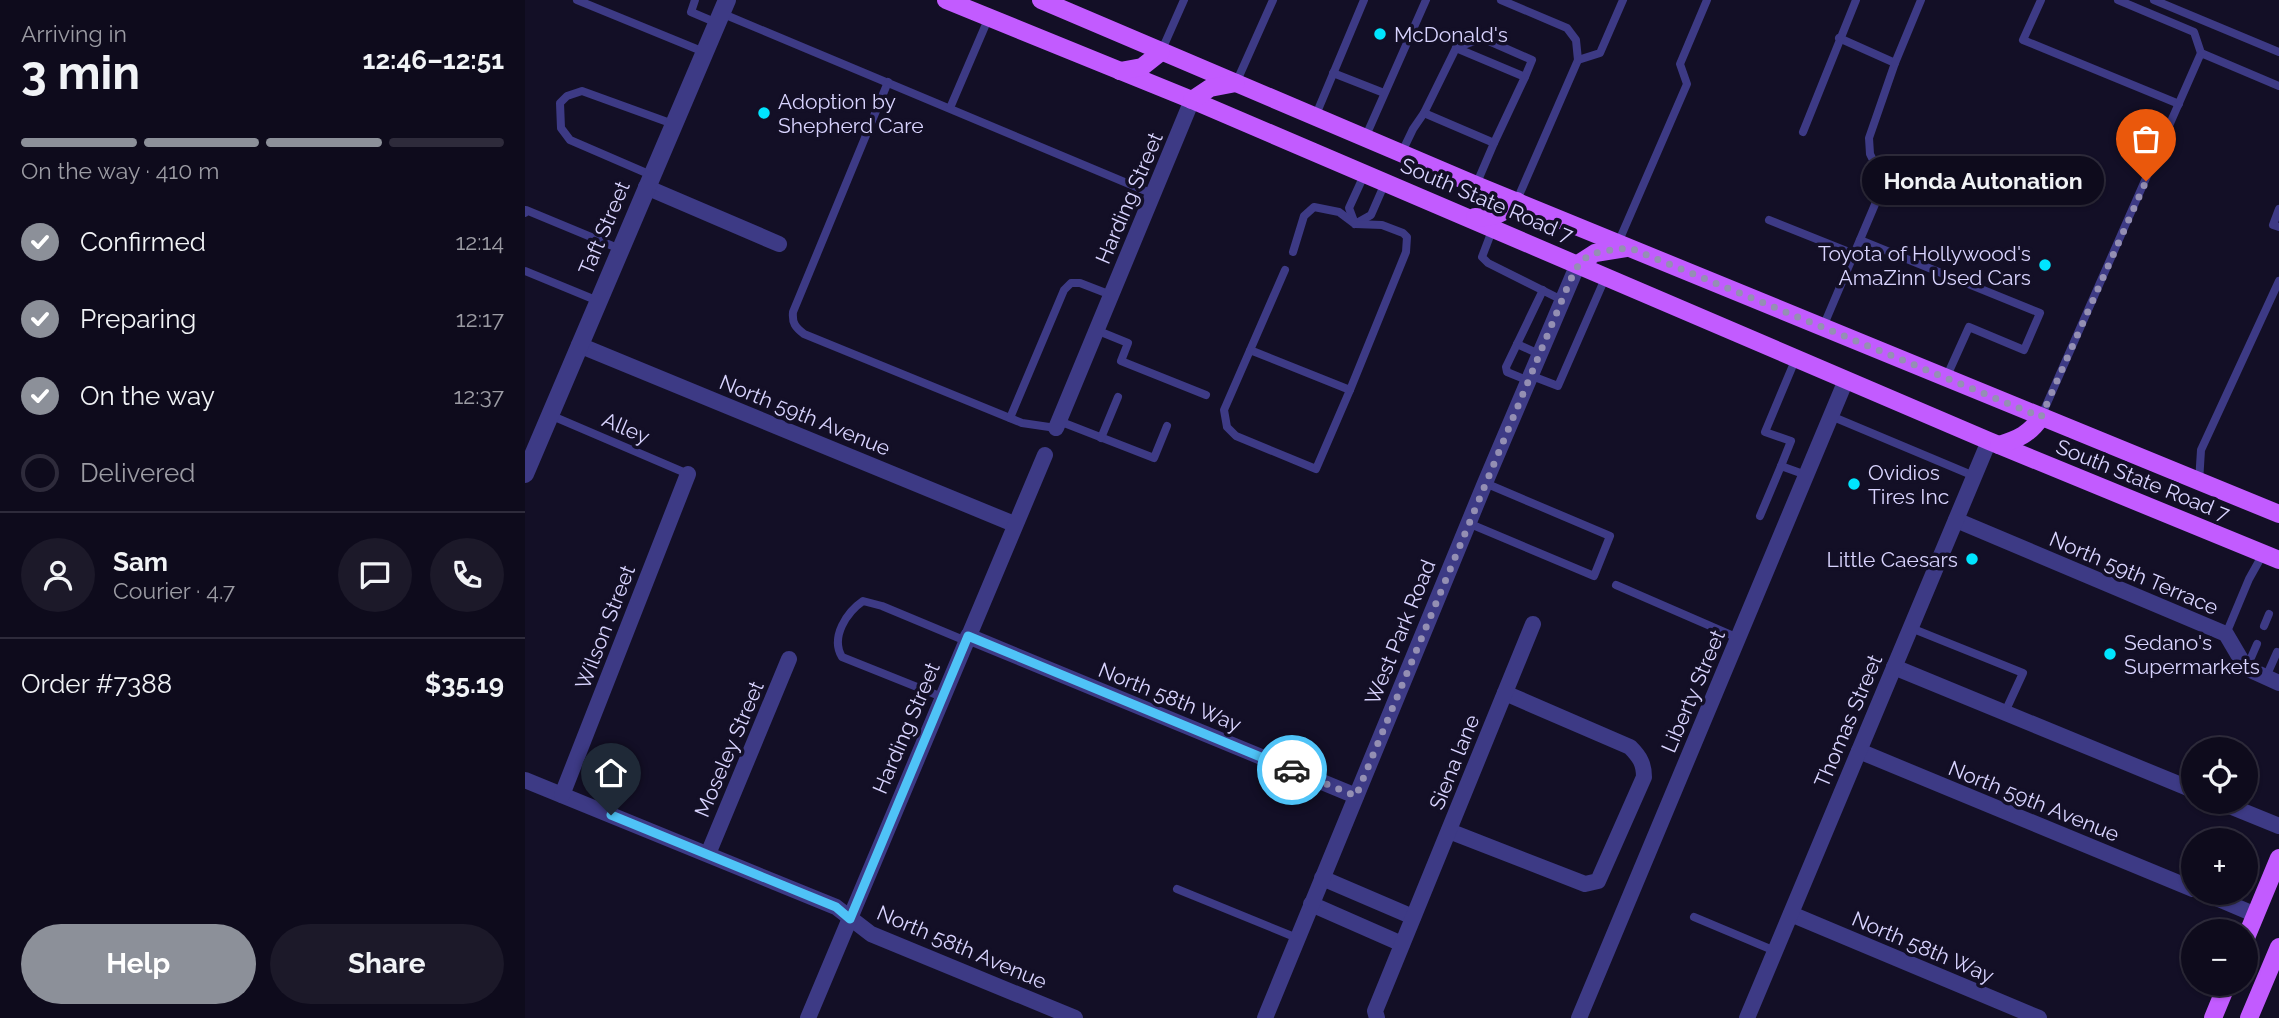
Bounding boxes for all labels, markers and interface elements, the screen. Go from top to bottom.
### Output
text: Arriving in [21,20,127,47]
place label: McDonald's [1394,22,1508,47]
marker: McDonald's [1372,26,1388,42]
text: 12:46–12:51 [363,45,504,75]
text: 3 min [21,46,140,100]
place label: Adoption by Shepherd Care [778,89,924,138]
marker: Adoption by Shepherd Care [756,105,772,121]
pin [2116,109,2176,181]
icon: bag [2127,120,2165,158]
street label: Harding Street [1090,129,1168,267]
street label: South State Road 7 [1397,152,1578,248]
callout: Honda Autonation [1863,156,2104,206]
text: On the way · 410 m [21,157,219,184]
text: Honda Autonation [1883,167,2083,194]
street label: Taft Street [573,177,635,279]
icon: check [21,223,59,261]
text: Confirmed [80,227,206,257]
text: 12:14 [455,228,504,255]
place label: Toyota of Hollywood's AmaZinn Used Cars [1818,241,2031,290]
marker: Toyota of Hollywood's AmaZinn Used Cars [2037,257,2053,273]
icon: check [21,300,59,338]
text: Preparing [80,304,196,334]
text: 12:17 [456,305,504,332]
street label: North 59th Avenue [716,369,894,461]
icon: check [21,377,59,415]
text: On the way [80,381,215,411]
text: 12:37 [453,382,504,409]
street label: Alley [599,407,653,449]
street label: South State Road 7 [2053,434,2234,526]
text: Delivered [80,458,195,488]
place label: Ovidios Tires Inc [1868,460,1949,509]
marker: Ovidios Tires Inc [1846,476,1862,492]
street label: North 59th Terrace [2046,526,2222,620]
button: person [21,538,95,612]
button: chat [338,538,412,612]
button: phone [430,538,504,612]
text: Sam [113,547,168,577]
place label: Little Caesars [1826,547,1958,572]
marker: Little Caesars [1964,551,1980,567]
street label: West Park Road [1360,556,1440,708]
street label: Wilson Street [570,562,640,692]
text: Courier · 4.7 [113,577,235,604]
street label: Liberty Street [1656,626,1730,756]
place label: Sedano's Supermarkets [2124,630,2260,679]
marker: Sedano's Supermarkets [2102,646,2118,662]
street label: Thomas Street [1809,651,1887,791]
street label: North 58th Way [1095,657,1245,737]
street label: Harding Street [867,659,945,797]
text: Order #7388 [21,669,172,699]
text: $35.19 [425,669,504,699]
street label: Moseley Street [689,677,769,821]
street label: Siena lane [1424,711,1484,813]
courier [1257,735,1327,805]
map controls [2181,737,2258,996]
button: locate [2181,737,2258,814]
pin [581,743,641,815]
icon: car [1273,751,1311,789]
icon: home [592,754,630,792]
street label: North 59th Avenue [1945,755,2123,847]
button: + [2181,828,2258,905]
street label: North 58th Avenue [873,900,1051,994]
street label: North 58th Way [1848,906,1998,988]
button: − [2181,919,2258,996]
button: Help [21,924,256,1004]
button: Share [270,924,504,1004]

